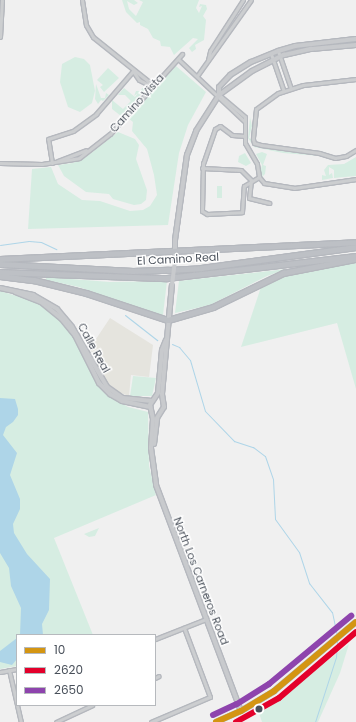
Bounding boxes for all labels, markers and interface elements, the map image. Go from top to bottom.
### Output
street label: Camino Vista [107,71,167,135]
street label: El Camino Real [137,250,219,268]
street label: Calle Real [75,321,113,375]
street label: North Los Carneros Road [171,515,231,647]
legend [16,634,156,706]
text: 10 [54,641,65,658]
text: 2620 [54,661,83,678]
text: 2650 [54,681,84,698]
unlabelled marker [254,704,264,714]

